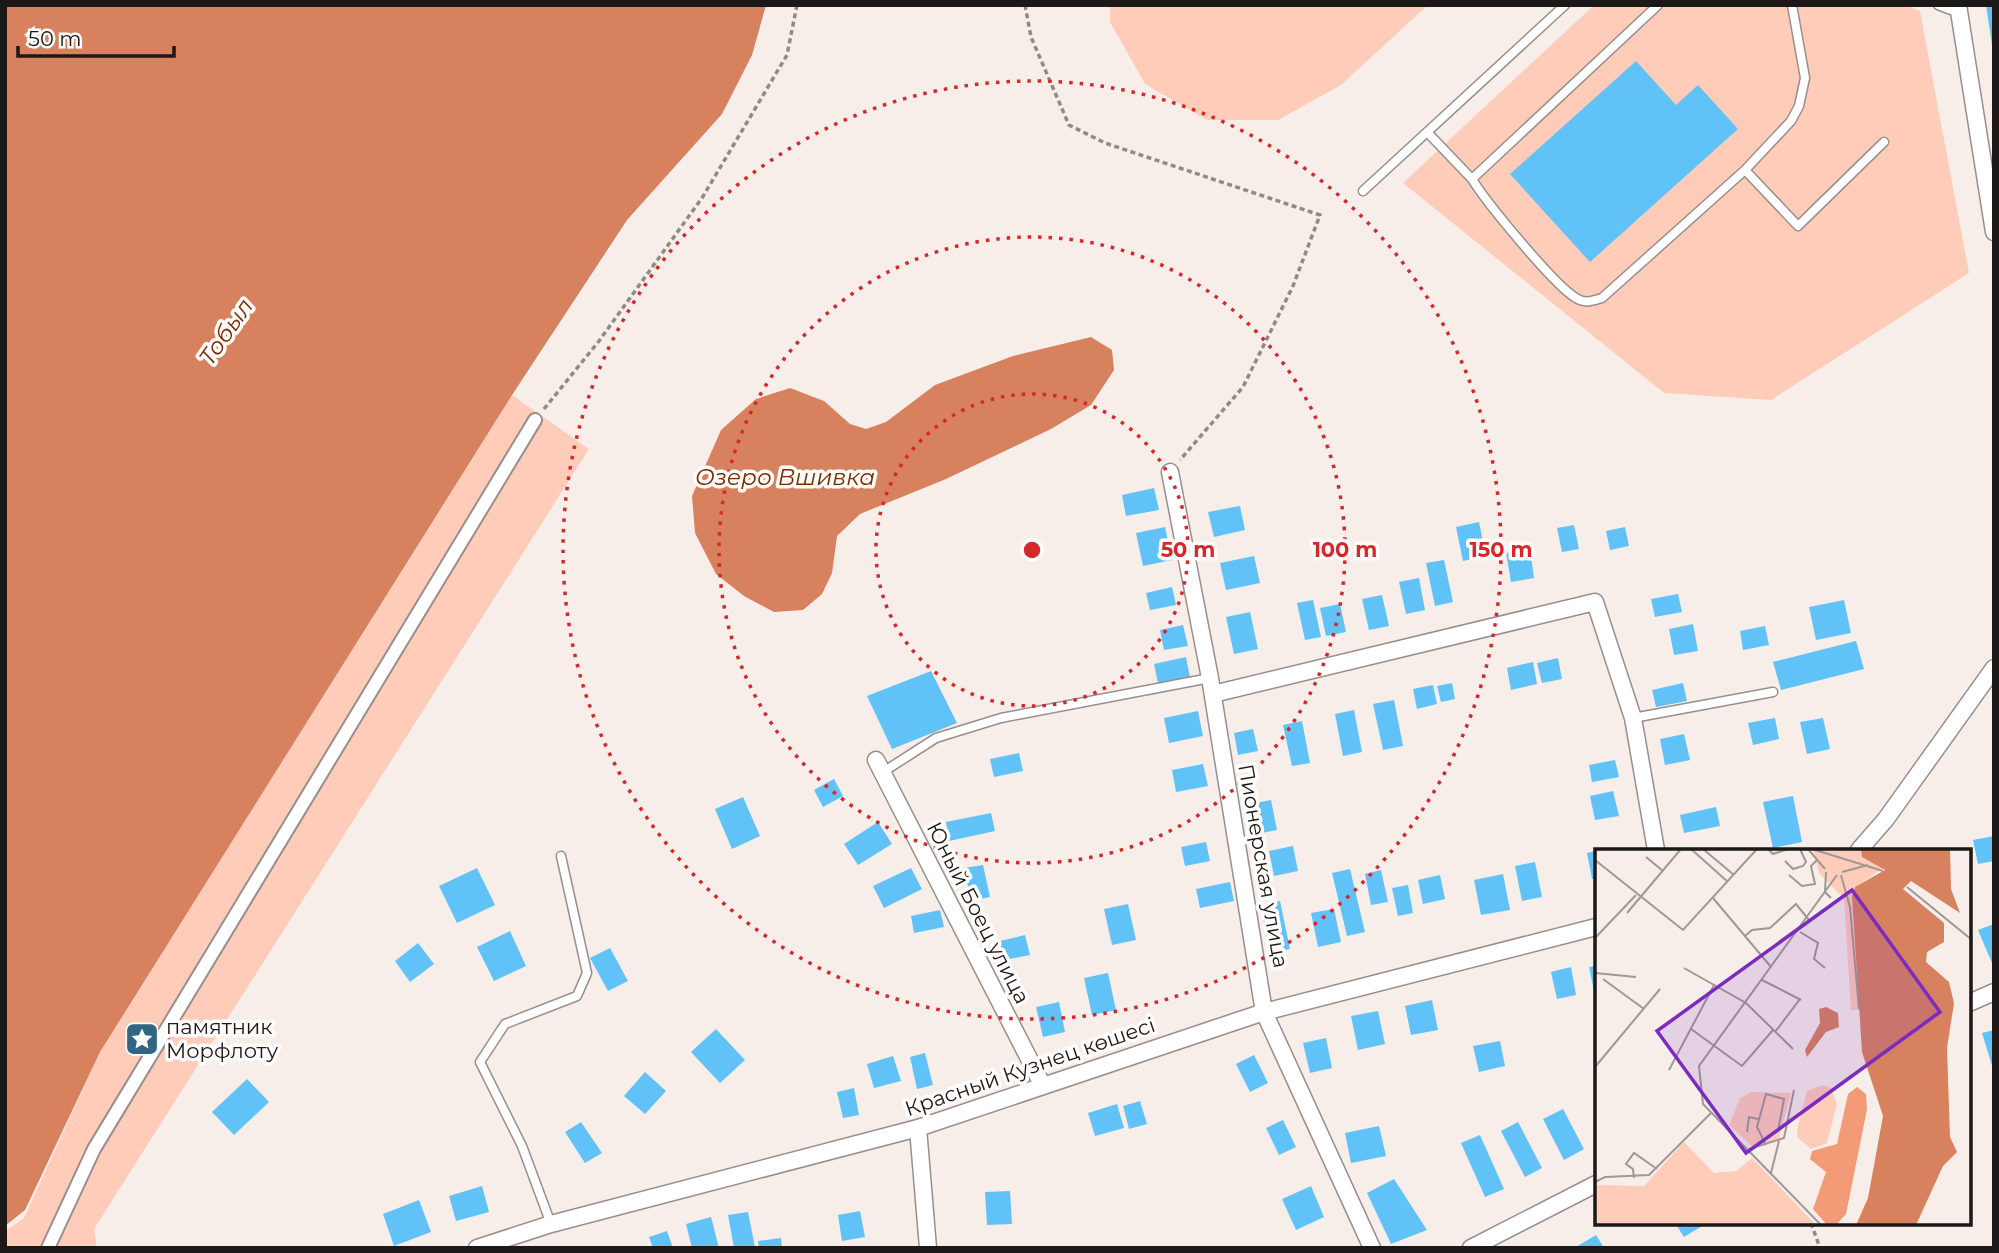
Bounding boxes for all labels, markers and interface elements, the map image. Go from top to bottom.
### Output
scale bar [18,14,173,58]
text: 50 m [28,26,82,51]
water label: Тобыл [193,293,259,371]
water label: Озеро Вшивка [695,463,875,491]
text: 50 m [1161,537,1215,562]
text: 100 m [1313,537,1377,562]
text: 150 m [1470,537,1532,562]
centre of rings [1020,538,1044,562]
street label: Пионерская улица [1233,762,1294,970]
street label: Юный Боец улица [922,818,1035,1008]
inset map [1595,849,1971,1225]
street label: Красный Кузнец көшесі [901,1012,1158,1121]
place label: памятник Морфлоту [166,1014,279,1063]
place icon: памятник Морфлоту [123,1020,161,1058]

